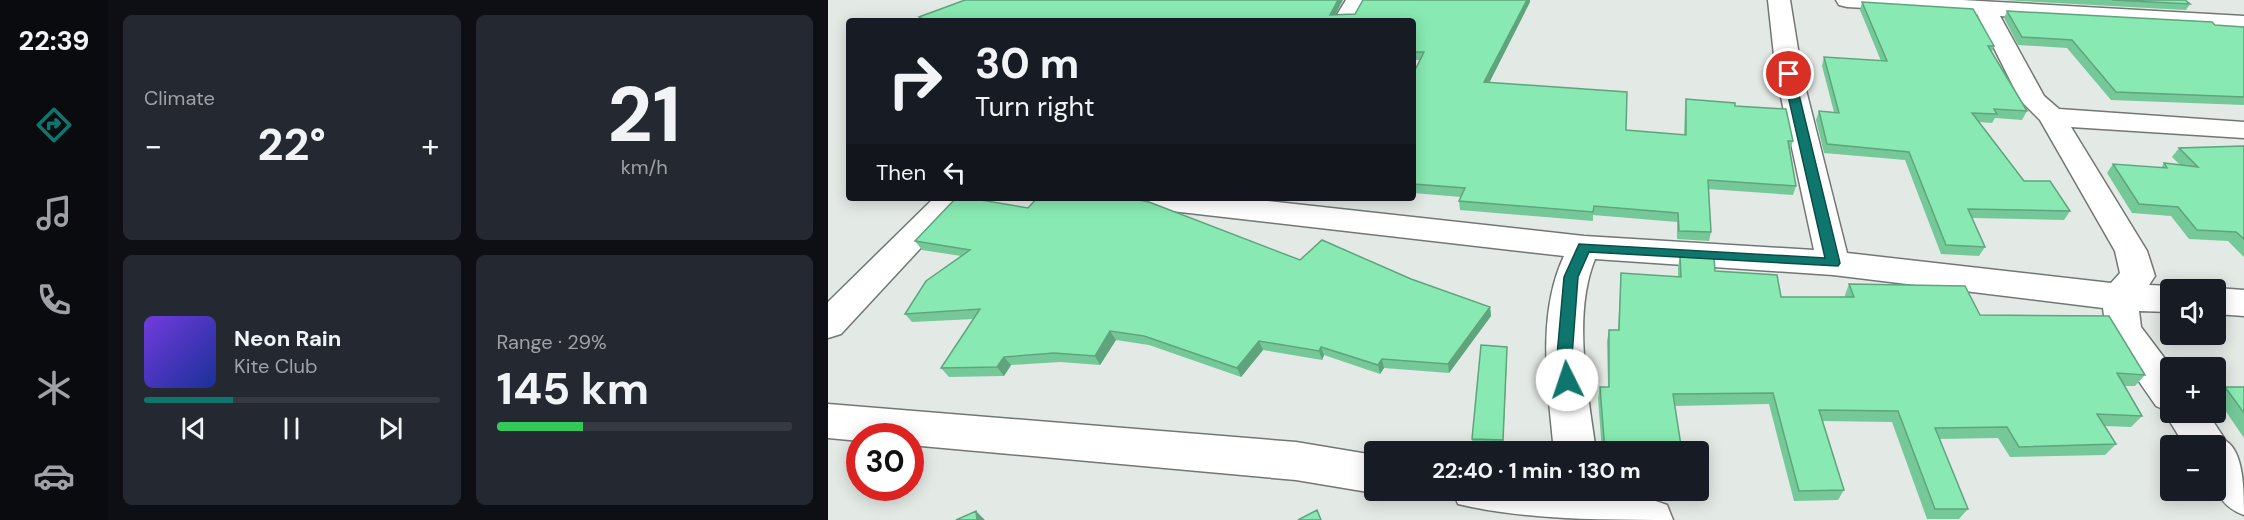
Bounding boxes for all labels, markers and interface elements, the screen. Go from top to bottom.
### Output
text: 22:39 [19,23,89,58]
text: 30 m [975,36,1079,91]
icon: right [876,42,954,120]
pin [1763,48,1814,99]
icon: arrive [1772,57,1805,90]
text: 21 [608,64,681,165]
text: Climate [144,85,215,111]
text: Turn right [975,89,1095,124]
icon: directions [33,104,75,146]
text: 22° [258,115,326,174]
text: − [144,124,162,167]
text: + [421,124,439,167]
text: km/h [621,154,668,180]
icon: left [938,156,971,189]
text: Then [876,158,926,187]
icon: music [33,192,75,234]
icon: phone [33,279,75,321]
map controls [2160,279,2226,501]
button: sound [2160,279,2226,345]
text: Neon Rain [234,324,341,353]
text: Range · 29% [497,329,607,355]
position arrow [1535,348,1599,412]
text: Kite Club [234,353,318,379]
button: + [2160,357,2226,423]
text: 145 km [497,359,649,418]
icon: climate [33,367,75,409]
icon: previous [177,412,210,445]
icon: pause [275,412,308,445]
icon: next [374,412,407,445]
speed limit sign: 30 [846,423,924,501]
button: − [2160,435,2226,501]
icon: car [33,455,75,497]
text: 22:40 · 1 min · 130 m [1432,456,1641,485]

